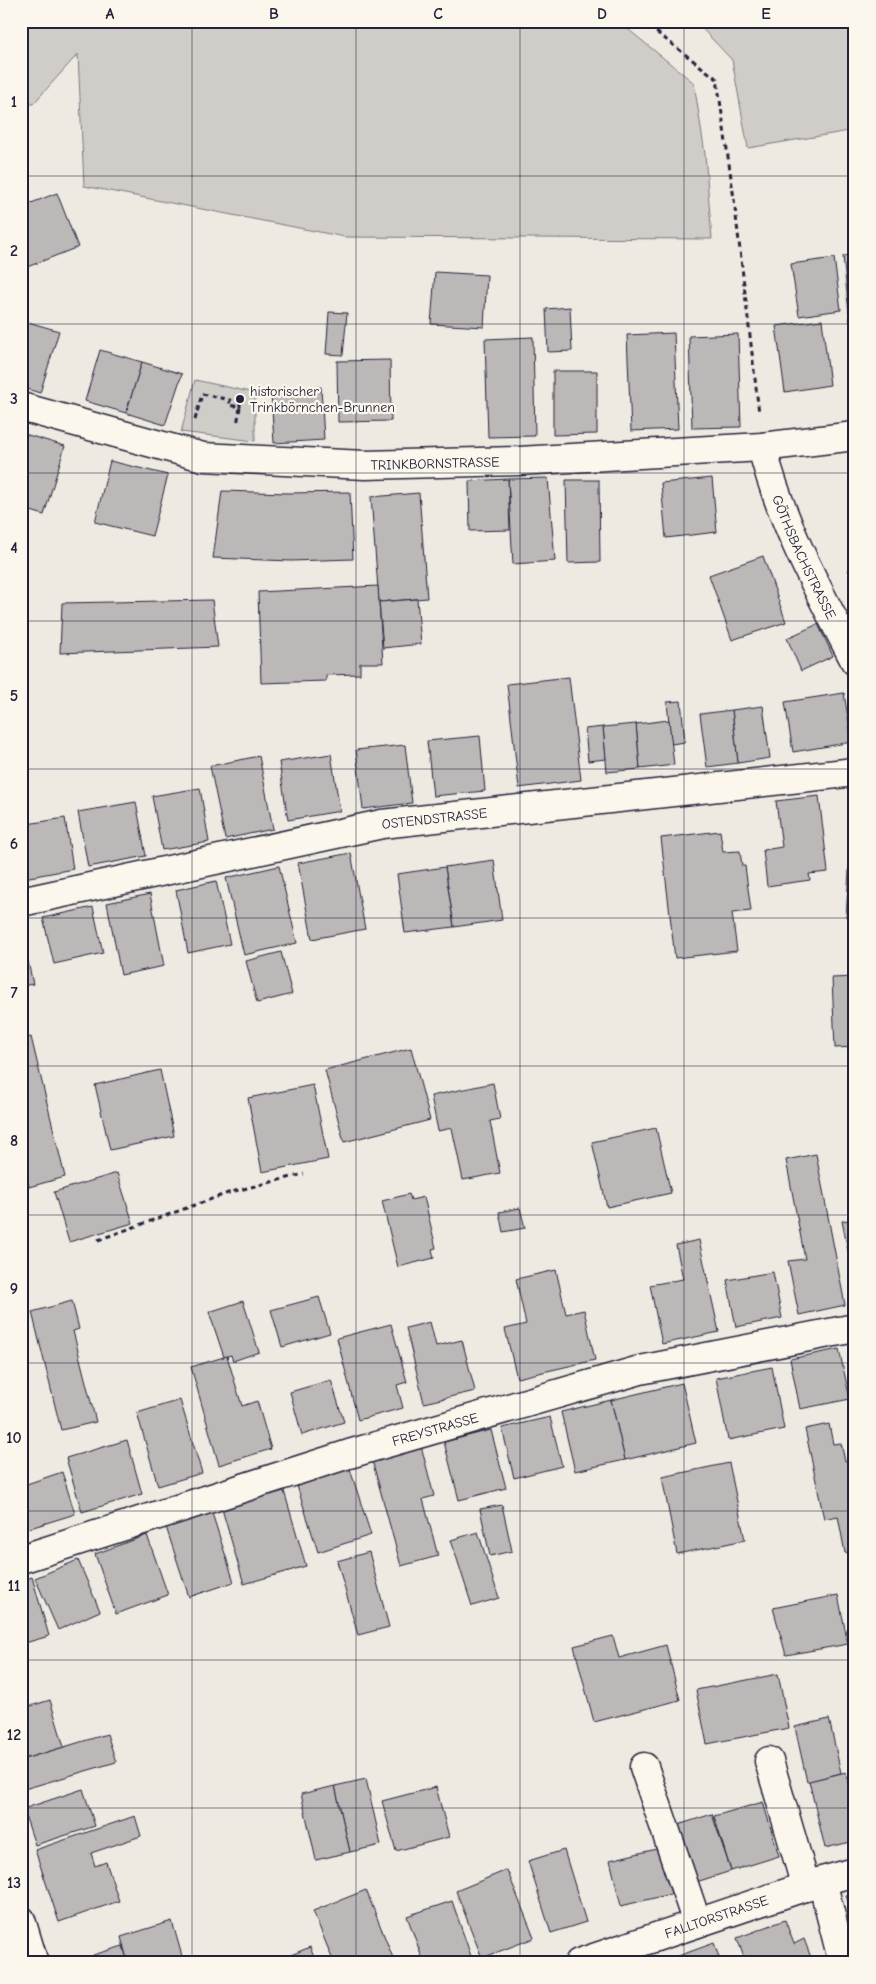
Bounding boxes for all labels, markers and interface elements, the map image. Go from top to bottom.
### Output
text: A [106,5,115,23]
text: B [269,5,279,23]
text: C [433,5,443,23]
text: D [597,5,607,23]
text: E [761,5,771,23]
text: 1 [11,93,17,111]
text: 2 [10,242,18,260]
place label: historischer Trinkbörnchen-Brunnen [250,383,395,416]
text: 3 [10,390,18,408]
marker: historischer Trinkbörnchen-Brunnen [234,393,246,405]
street label: TRINKBORNSTRASSE [370,454,500,474]
street label: GÖTHSBACHSTRASSE [768,493,840,622]
text: 4 [10,539,18,557]
text: 5 [10,687,18,705]
street label: OSTENDSTRASSE [381,804,488,833]
text: 6 [10,835,18,853]
text: 7 [10,984,18,1002]
text: 8 [10,1132,18,1150]
text: 9 [10,1280,18,1298]
street label: FREYSTRASSE [390,1409,480,1450]
text: 10 [6,1429,22,1447]
text: 11 [8,1577,20,1595]
text: 12 [7,1726,21,1744]
text: 13 [7,1874,21,1892]
street label: FALLTORSTRASSE [663,1892,771,1942]

